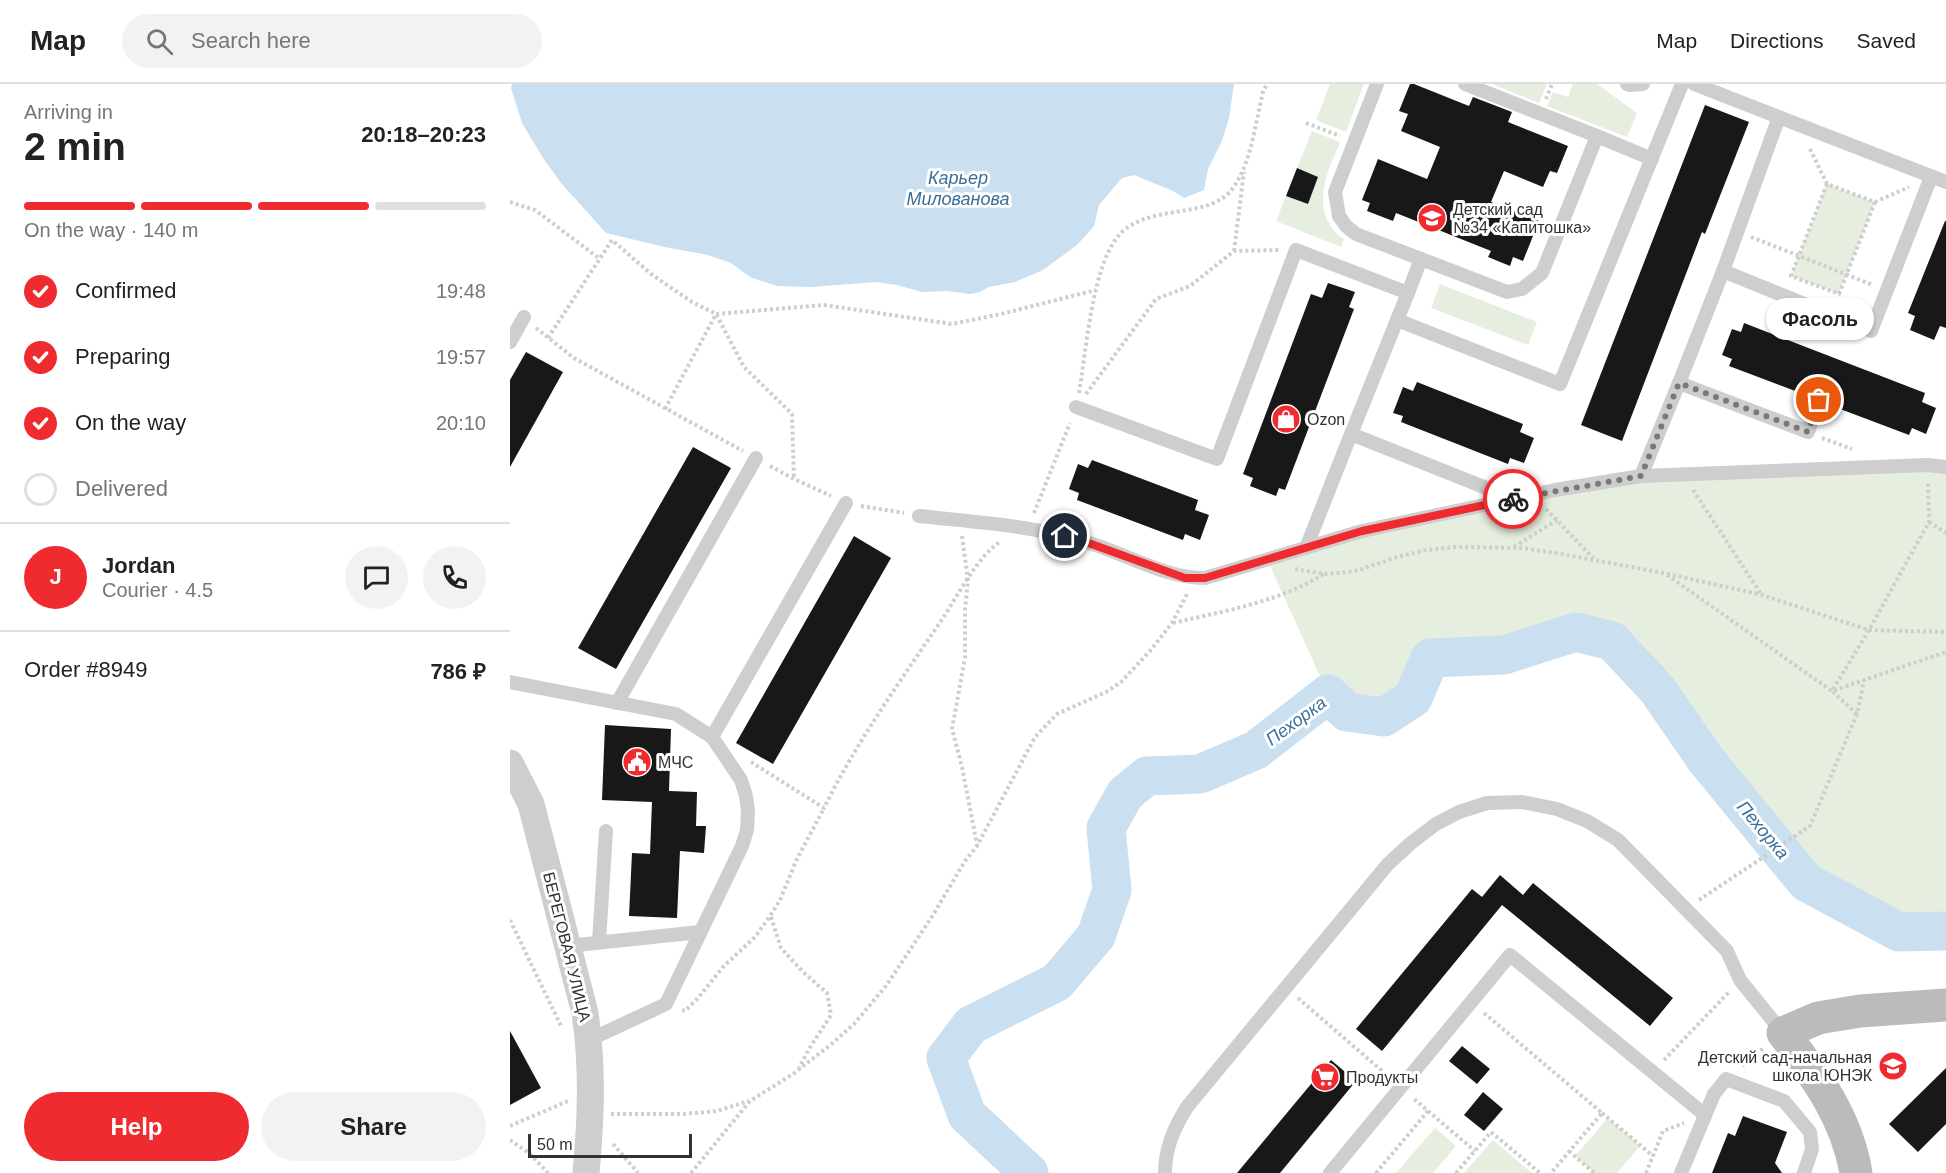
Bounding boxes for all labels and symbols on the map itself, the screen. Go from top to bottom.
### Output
water label: Карьер Милованова [906,168,1010,209]
place label: Детский сад №34 «Капитошка» [1453,201,1591,236]
school or university icon: Детский сад №34 «Капитошка» [1416,202,1448,234]
callout: Фасоль [1765,298,1873,340]
pin [1793,374,1844,425]
shop icon: Ozon [1270,403,1302,435]
place label: Ozon [1307,411,1345,428]
courier [1483,469,1543,529]
pin [1039,510,1090,561]
water label: Пехорка [1262,692,1330,750]
public building icon: МЧС [621,746,653,778]
place label: МЧС [658,754,693,771]
water label: Пехорка [1733,797,1793,863]
street label: БЕРЕГОВАЯ УЛИЦА [540,870,594,1024]
place label: Детский сад-начальная школа ЮНЭК [1698,1049,1873,1084]
school or university icon: Детский сад-начальная школа ЮНЭК [1877,1050,1909,1082]
supermarket icon: Продукты [1309,1061,1341,1093]
place label: Продукты [1346,1069,1418,1086]
scale bar [528,1131,692,1158]

